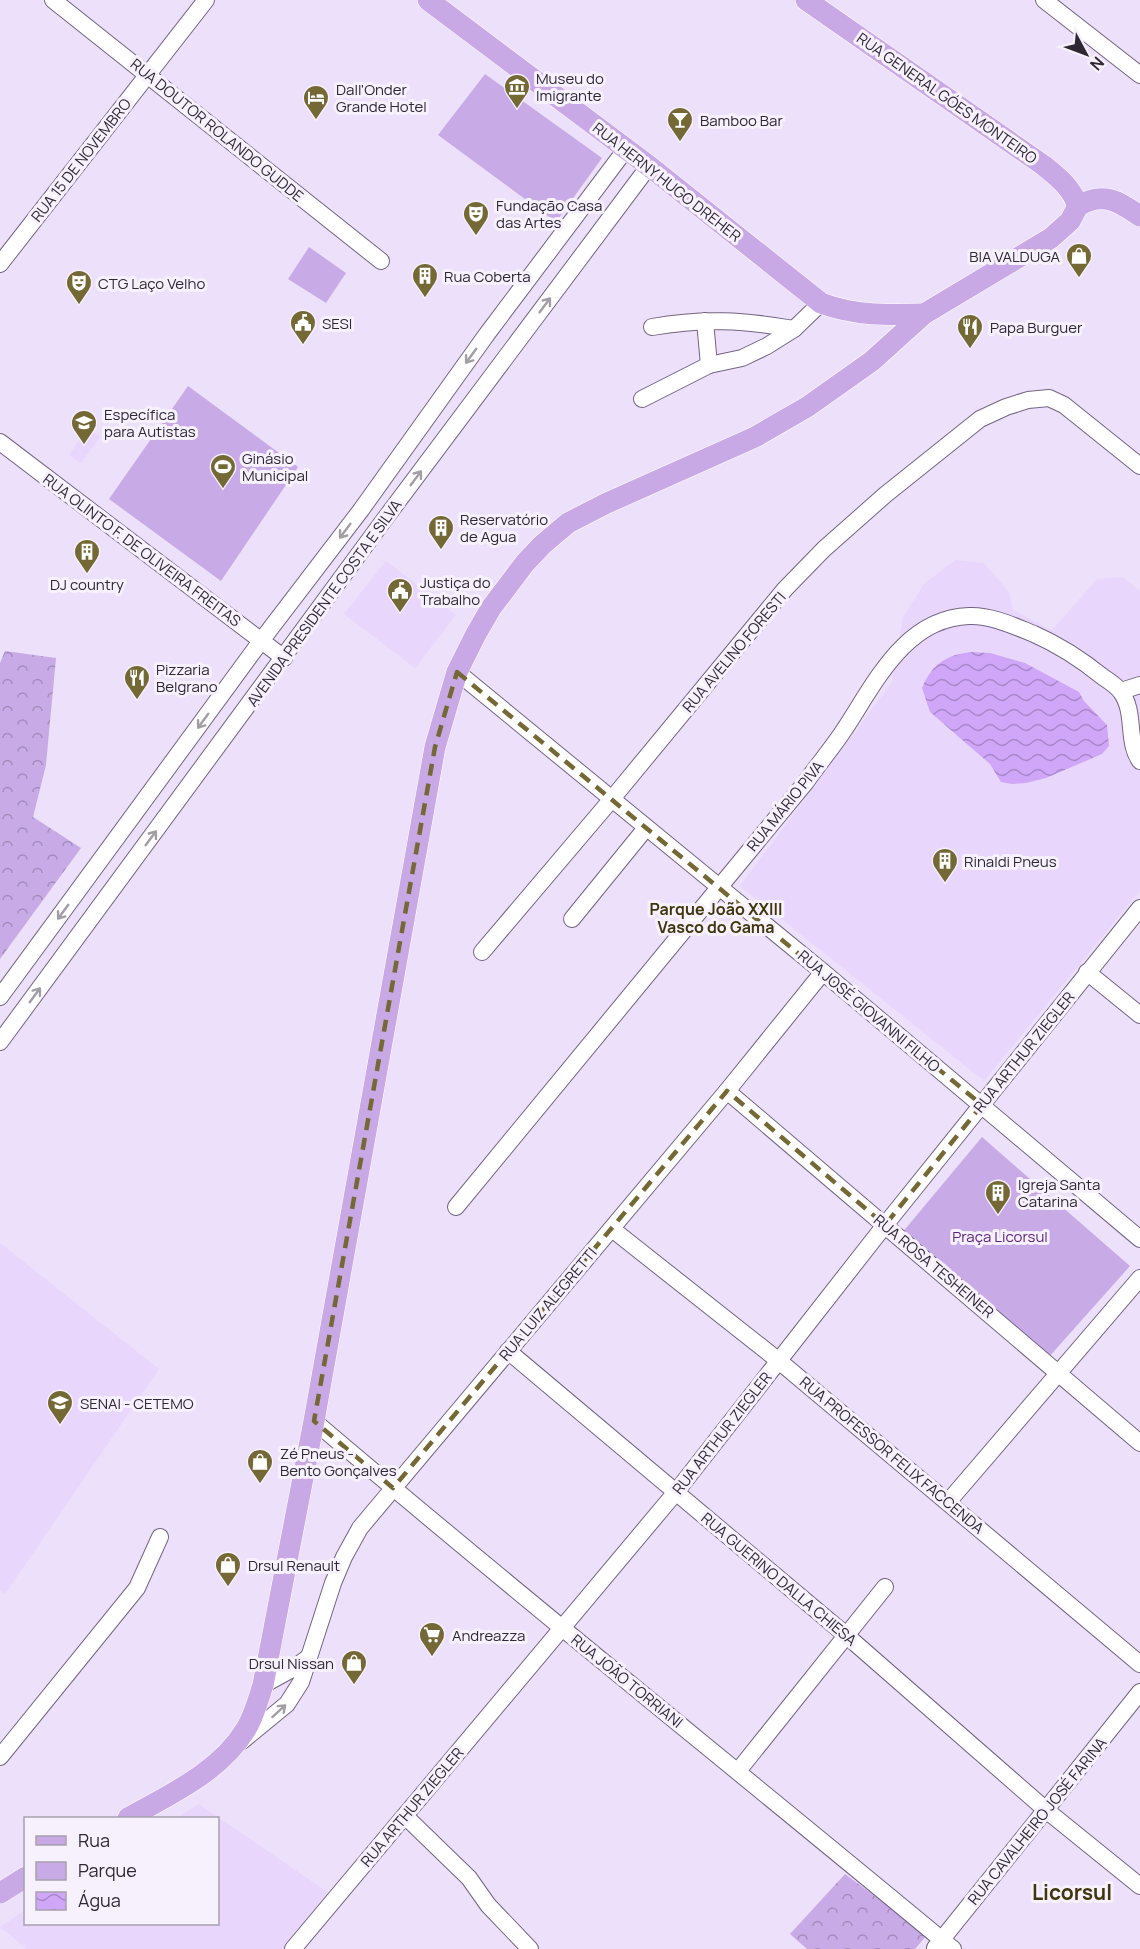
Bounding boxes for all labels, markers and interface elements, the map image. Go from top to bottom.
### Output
north arrow [1056,24,1116,84]
street label: RUA GENERAL GÓES MONTEIRO [853,28,1041,169]
text: N [1085,52,1109,75]
street label: RUA DOUTOR ROLANDO GUDDE [126,53,308,207]
place label: Museu do Imigrante [536,68,604,106]
museum icon: Museu do Imigrante [502,72,532,110]
place label: Dall'Onder Grande Hotel [336,79,427,117]
hotel icon: Dall'Onder Grande Hotel [301,83,331,121]
street label: RUA 15 DE NOVEMBRO [26,94,136,226]
bar icon: Bamboo Bar [665,105,695,143]
place label: Bamboo Bar [700,110,783,131]
street label: RUA HERNY HUGO DREHER [588,117,746,247]
place label: Fundação Casa das Artes [496,195,602,233]
theatre icon: Fundação Casa das Artes [461,199,491,237]
shop icon: BIA VALDUGA [1064,241,1094,279]
place label: BIA VALDUGA [969,246,1060,267]
building icon: Rua Coberta [410,261,440,299]
place label: Rua Coberta [444,266,531,287]
theatre icon: CTG Laço Velho [64,268,94,306]
place label: CTG Laço Velho [98,273,206,294]
one-way arrow [539,297,551,313]
public building icon: SESI [288,308,318,346]
restaurant icon: Papa Burguer [955,312,985,350]
place label: SESI [322,313,352,334]
place label: Papa Burguer [990,317,1083,338]
one-way arrow [465,347,478,363]
place label: Específica para Autistas [104,404,196,442]
school or university icon: Específica para Autistas [69,408,99,446]
place label: Ginásio Municipal [242,448,308,486]
sports icon: Ginásio Municipal [208,452,238,490]
street label: RUA OLINTO F. DE OLIVEIRA FREITAS [39,469,245,631]
one-way arrow [409,470,422,486]
street label: AVENIDA PRESIDENTE COSTA E SILVA [242,495,407,711]
place label: Reservatório de Agua [460,509,548,547]
building icon: Reservatório de Agua [426,513,456,551]
one-way arrow [339,523,352,539]
building icon: DJ country [72,537,102,575]
place label: Justiça do Trabalho [420,572,491,610]
place label: DJ country [50,574,124,595]
public building icon: Justiça do Trabalho [385,576,415,614]
street label: RUA AVELINO FORESTI [677,587,791,717]
place label: Pizzaria Belgrano [156,659,218,697]
restaurant icon: Pizzaria Belgrano [122,663,152,701]
one-way arrow [197,712,209,728]
street label: RUA MÁRIO PIVA [742,756,828,856]
one-way arrow [144,830,157,846]
building icon: Rinaldi Pneus [930,846,960,884]
place label: Rinaldi Pneus [964,851,1057,872]
district label: Parque João XXIII Vasco do Gama [650,898,782,938]
one-way arrow [57,903,69,919]
street label: RUA JOSÉ GIOVANNI FILHO [793,945,945,1077]
one-way arrow [29,987,41,1003]
street label: RUA ARTHUR ZIEGLER [969,987,1079,1117]
place label: Igreja Santa Catarina [1018,1174,1100,1212]
building icon: Igreja Santa Catarina [983,1178,1013,1216]
street label: RUA ROSA TESHEINER [869,1209,999,1323]
park label: Praça Licorsul [952,1226,1048,1247]
street label: RUA LUIZ ALEGRETTI [494,1243,602,1365]
street label: RUA ARTHUR ZIEGLER [667,1367,777,1499]
street label: RUA PROFESSOR FELIX FACCENDA [795,1372,989,1539]
school or university icon: SENAI - CETEMO [45,1388,75,1426]
place label: SENAI - CETEMO [80,1393,194,1414]
place label: Zé Pneus - Bento Gonçalves [280,1443,397,1481]
shop icon: Zé Pneus - Bento Gonçalves [245,1447,275,1485]
street label: RUA GUERINO DALLA CHIESA [697,1508,862,1651]
shop icon: Drsul Renault [213,1550,243,1588]
place label: Drsul Renault [248,1555,340,1576]
supermarket icon: Andreazza [417,1620,447,1658]
place label: Andreazza [452,1625,525,1646]
street label: RUA JOÃO TORRIANI [567,1629,687,1733]
shop icon: Drsul Nissan [339,1648,369,1686]
place label: Drsul Nissan [249,1653,334,1674]
one-way arrow [272,1703,287,1718]
street label: RUA CAVALHEIRO JOSÉ FARINA [963,1732,1112,1909]
street label: RUA ARTHUR ZIEGLER [356,1743,468,1871]
legend [24,1817,219,1925]
text: Rua [78,1828,110,1852]
text: Parque [78,1858,137,1882]
district label: Licorsul [1032,1878,1112,1906]
text: Água [78,1888,121,1912]

